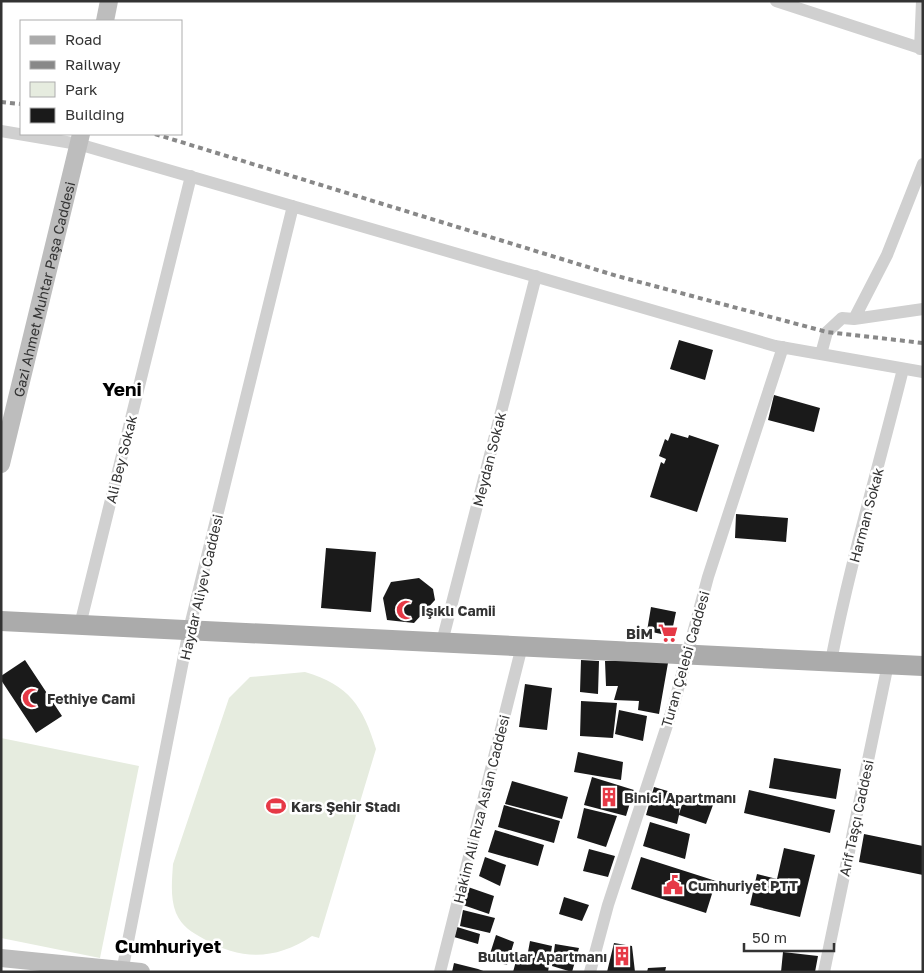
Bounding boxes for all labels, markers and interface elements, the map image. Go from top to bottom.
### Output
legend [20,20,182,135]
text: Road [65,30,102,48]
text: Railway [65,55,121,73]
text: Park [65,80,98,98]
text: Building [65,105,125,123]
street label: Gazi Ahmet Muhtar Paşa Caddesi [9,180,78,399]
district label: Yeni [102,377,142,400]
street label: Meydan Sokak [469,410,509,508]
street label: Ali Bey Sokak [102,413,140,505]
street label: Harman Sokak [845,466,887,564]
street label: Haydar Aliyev Caddesi [176,512,226,662]
street label: Turan Çelebi Caddesi [657,589,713,729]
mosque icon: Işıklı Camii [395,599,417,621]
place label: Işıklı Camii [421,602,496,619]
supermarket icon: BİM [657,622,679,644]
place label: BİM [626,625,653,642]
mosque icon: Fethiye Cami [21,687,43,709]
place label: Fethiye Cami [47,690,135,707]
street label: Hakim Ali Rıza Aslan Caddesi [449,713,513,905]
street label: Arif Taşçı Caddesi [835,758,877,878]
building icon: Binici Apartmanı [598,786,620,808]
place label: Binici Apartmanı [624,789,736,806]
sports icon: Kars Şehir Stadı [265,795,287,817]
place label: Kars Şehir Stadı [291,798,400,815]
public building icon: Cumhuriyet PTT [662,874,684,896]
place label: Cumhuriyet PTT [688,877,798,894]
scale bar [744,920,834,952]
text: 50 m [752,928,787,946]
district label: Cumhuriyet [115,934,222,957]
building icon: Bulutlar Apartmanı [611,945,633,967]
place label: Bulutlar Apartmanı [478,948,607,965]

